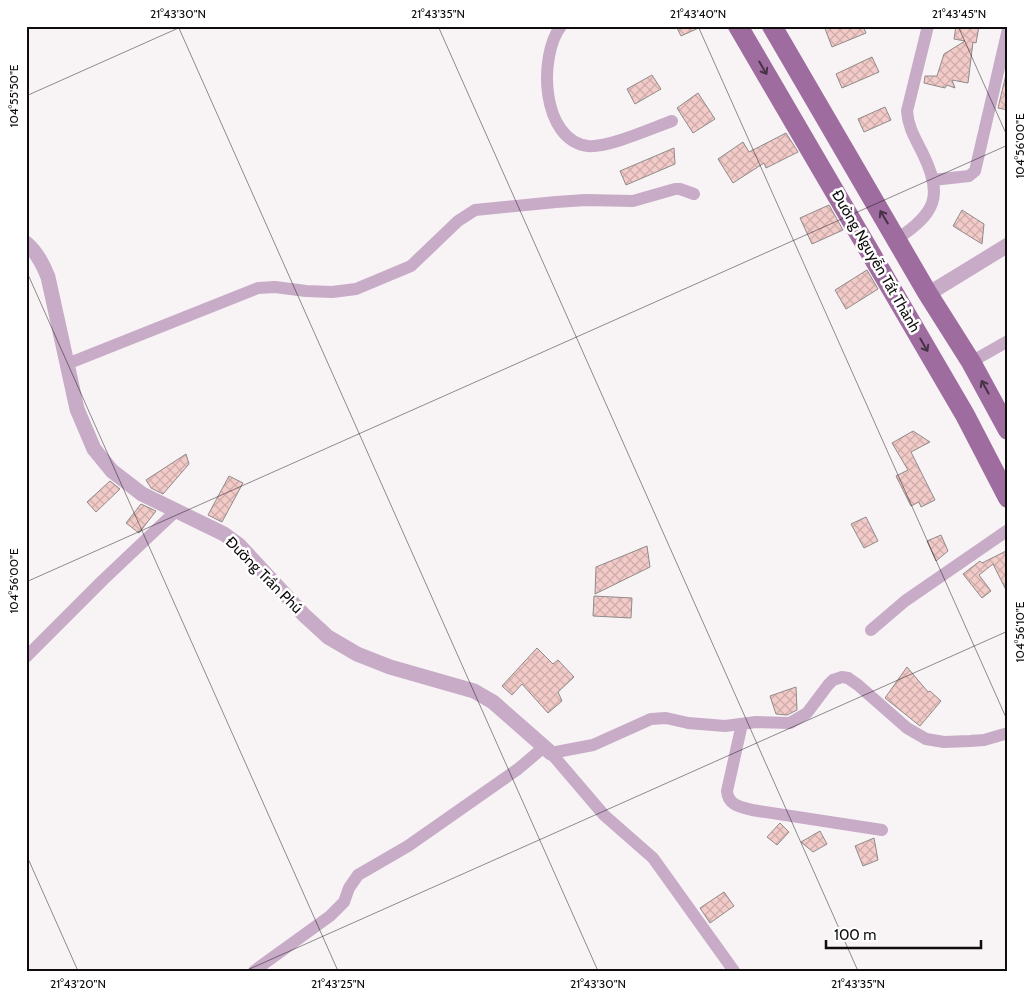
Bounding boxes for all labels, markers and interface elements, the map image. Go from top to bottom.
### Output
text: 21°43'30"N [150,6,206,21]
text: 21°43'35"N [411,6,465,21]
text: 21°43'40"N [670,6,726,21]
text: 21°43'45"N [932,6,986,21]
one-way arrow [758,61,768,76]
text: 104°55'50"E [6,64,21,128]
text: 104°56'00"E [1012,113,1027,179]
street label: Đường Nguyễn Tất Thành [828,187,924,335]
one-way arrow [878,211,888,225]
one-way arrow [920,337,930,351]
one-way arrow [979,380,989,394]
street label: Đường Trần Phú [222,533,306,617]
text: 104°56'00"E [6,548,21,614]
text: 104°56'10"E [1012,601,1027,662]
scale bar [826,917,982,949]
text: 100 m [834,926,876,944]
text: 21°43'20"N [50,976,106,991]
text: 21°43'25"N [311,976,365,991]
text: 21°43'30"N [570,976,626,991]
text: 21°43'35"N [831,976,885,991]

